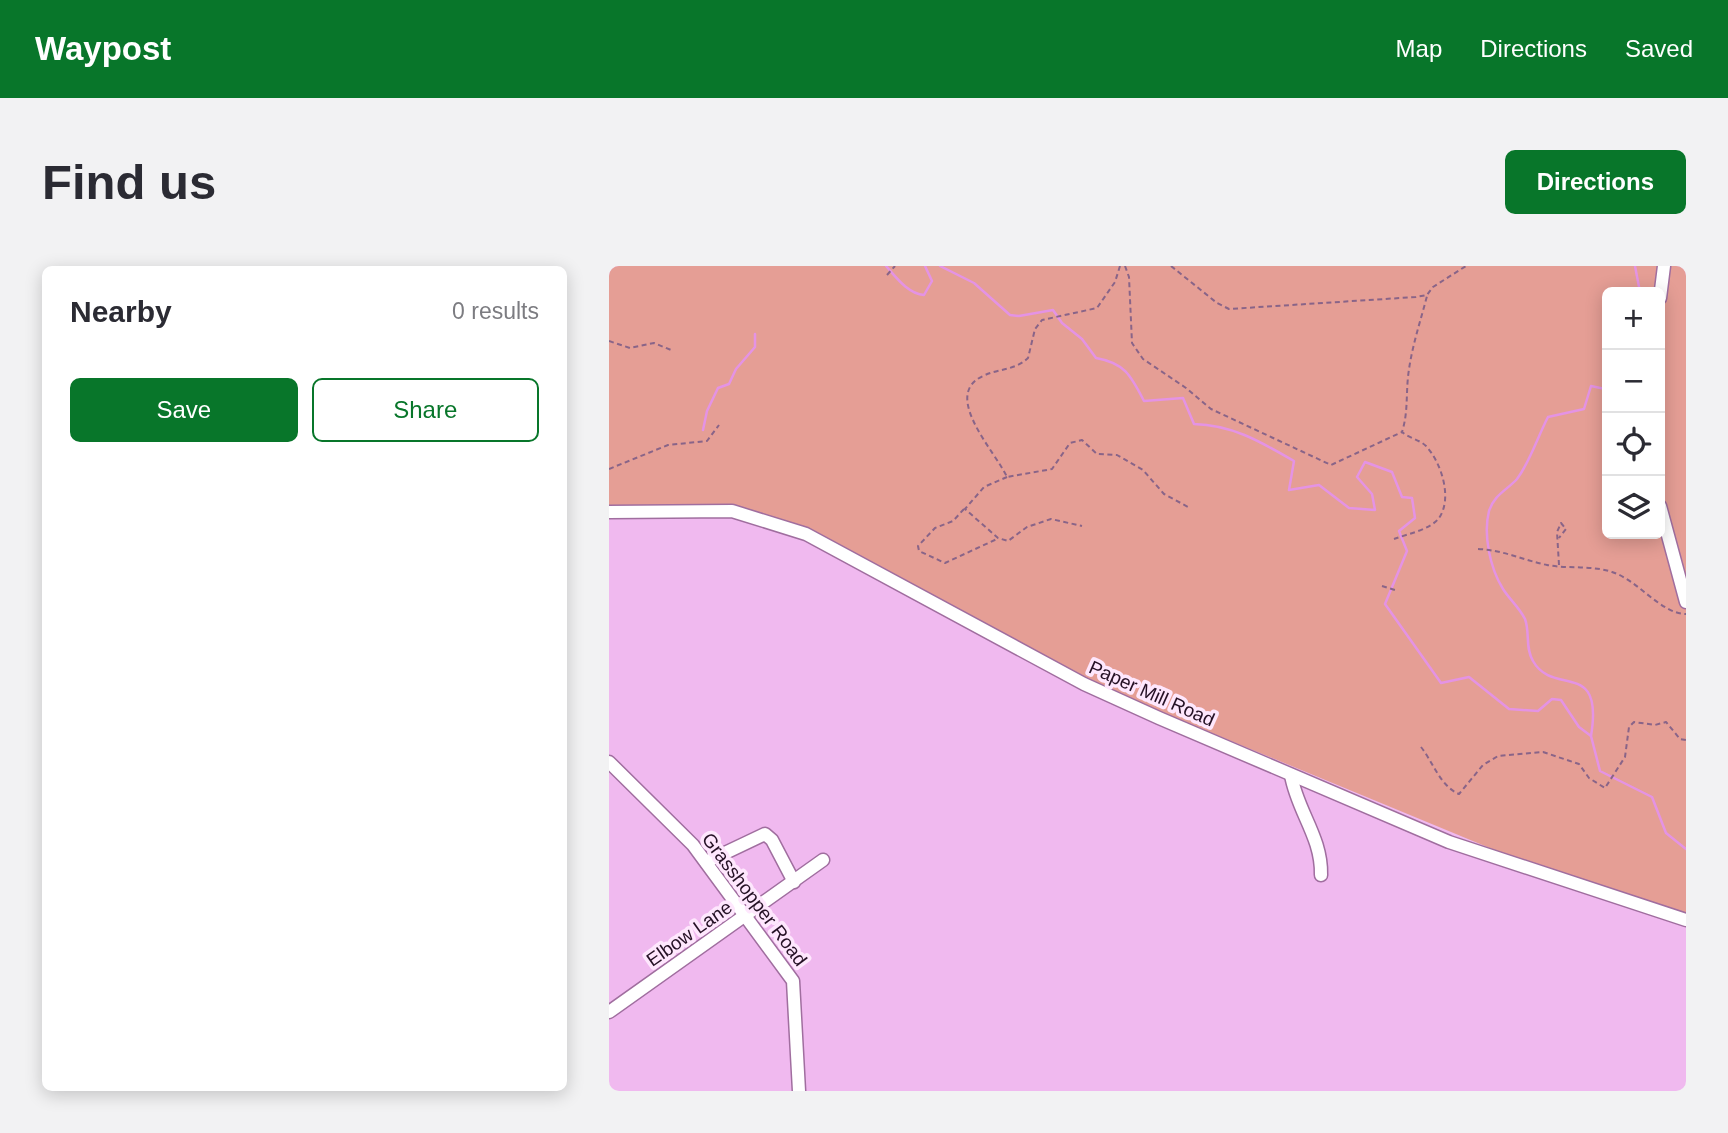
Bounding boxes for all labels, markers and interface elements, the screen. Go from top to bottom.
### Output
text: Waypost [35,30,171,67]
text: Map [1396,35,1442,62]
text: Directions [1480,35,1587,62]
text: Saved [1625,35,1693,62]
button: Directions [1505,150,1686,214]
text: Find us [42,155,216,209]
map controls [1602,287,1665,539]
button: + [1602,287,1665,350]
text: Nearby [70,295,172,328]
text: 0 results [452,298,539,324]
button: − [1602,350,1665,413]
button: Save [70,378,298,442]
button: Share [312,378,539,442]
button: locate [1602,413,1665,476]
button: layers [1602,476,1665,539]
street label: Paper Mill Road [1086,656,1218,731]
street label: Grasshopper Road [698,829,811,970]
street label: Elbow Lane [643,896,736,970]

